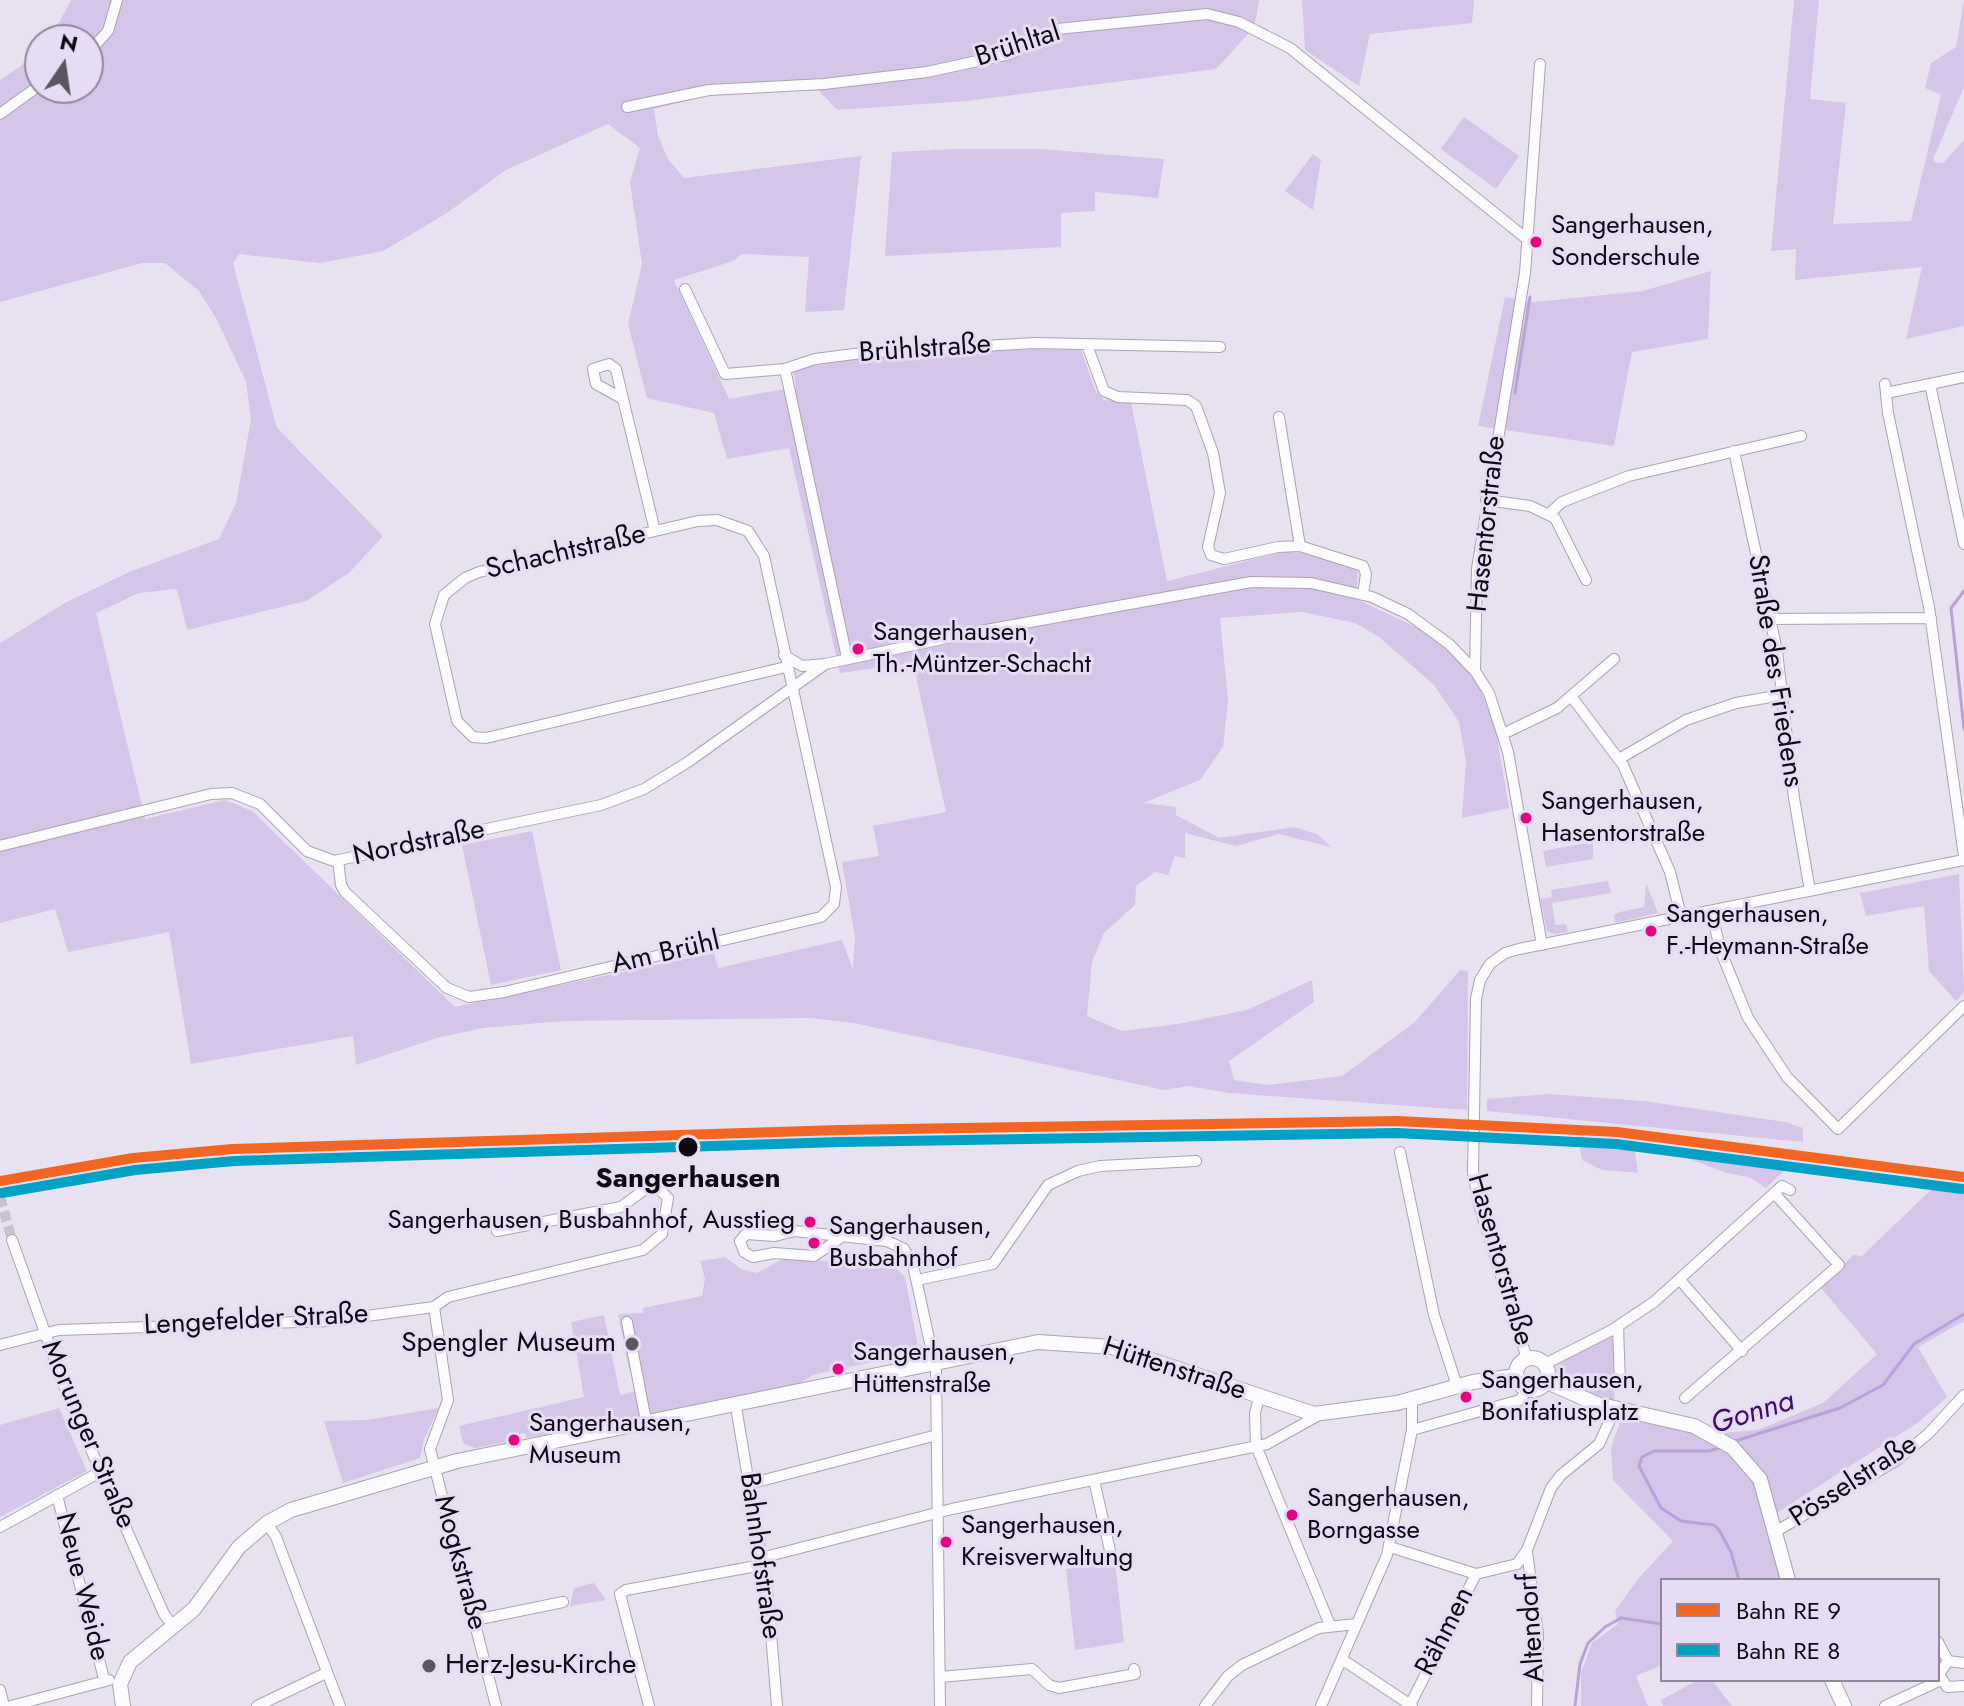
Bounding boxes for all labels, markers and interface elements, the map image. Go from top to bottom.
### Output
street label: Brühltal [971,16,1065,76]
north arrow [24,24,104,104]
text: N [57,25,81,60]
place label: Sangerhausen, Sonderschule [1551,211,1714,272]
marker: Sangerhausen, Sonderschule [1528,234,1544,250]
street label: Brühlstraße [858,329,992,371]
street label: Hasentorstraße [1462,434,1514,614]
street label: Schachtstraße [483,518,649,588]
street label: Straße des Friedens [1739,552,1809,790]
place label: Sangerhausen, Th.-Müntzer-Schacht [873,618,1091,680]
marker: Sangerhausen, Th.-Müntzer-Schacht [850,641,866,657]
place label: Sangerhausen, Hasentorstraße [1541,787,1705,848]
marker: Sangerhausen, Hasentorstraße [1518,810,1534,826]
street label: Nordstraße [350,814,488,874]
place label: Sangerhausen, F.-Heymann-Straße [1666,900,1869,962]
marker: Sangerhausen, F.-Heymann-Straße [1643,923,1659,939]
street label: Am Brühl [609,925,723,983]
marker: Sangerhausen [676,1135,700,1159]
place label: Sangerhausen [595,1163,781,1197]
street label: Hasentorstraße [1458,1170,1540,1350]
place label: Sangerhausen, Busbahnhof, Ausstieg [388,1206,795,1238]
place label: Sangerhausen, Busbahnhof [829,1212,992,1274]
marker: Sangerhausen, Busbahnhof, Ausstieg [802,1214,818,1230]
marker: Sangerhausen, Busbahnhof [806,1235,822,1251]
street label: Lengefelder Straße [143,1298,369,1344]
place label: Spengler Museum [401,1327,616,1361]
street label: Hüttenstraße [1098,1331,1250,1409]
marker: Spengler Museum [623,1335,641,1353]
street label: Morunger Straße [32,1336,142,1534]
place label: Sangerhausen, Hüttenstraße [853,1338,1016,1400]
marker: Sangerhausen, Hüttenstraße [830,1361,846,1377]
place label: Sangerhausen, Bonifatiusplatz [1481,1366,1644,1428]
water label: Gonna [1707,1384,1799,1444]
marker: Sangerhausen, Bonifatiusplatz [1458,1389,1474,1405]
place label: Sangerhausen, Museum [529,1409,692,1470]
street label: Pösselstraße [1784,1429,1924,1535]
marker: Sangerhausen, Museum [506,1432,522,1448]
street label: Bahnhofstraße [731,1471,787,1641]
place label: Sangerhausen, Borngasse [1307,1484,1470,1546]
street label: Mogkstraße [425,1492,493,1634]
marker: Sangerhausen, Borngasse [1284,1507,1300,1523]
street label: Neue Weide [46,1510,116,1664]
place label: Sangerhausen, Kreisverwaltung [961,1511,1133,1572]
marker: Sangerhausen, Kreisverwaltung [938,1534,954,1550]
street label: Altendorf [1512,1572,1554,1684]
legend [1660,1578,1940,1682]
street label: Rähmen [1409,1582,1483,1682]
text: Bahn RE 9 [1736,1593,1841,1628]
text: Bahn RE 8 [1736,1633,1840,1668]
place label: Herz-Jesu-Kirche [445,1649,636,1683]
marker: Herz-Jesu-Kirche [420,1657,438,1675]

